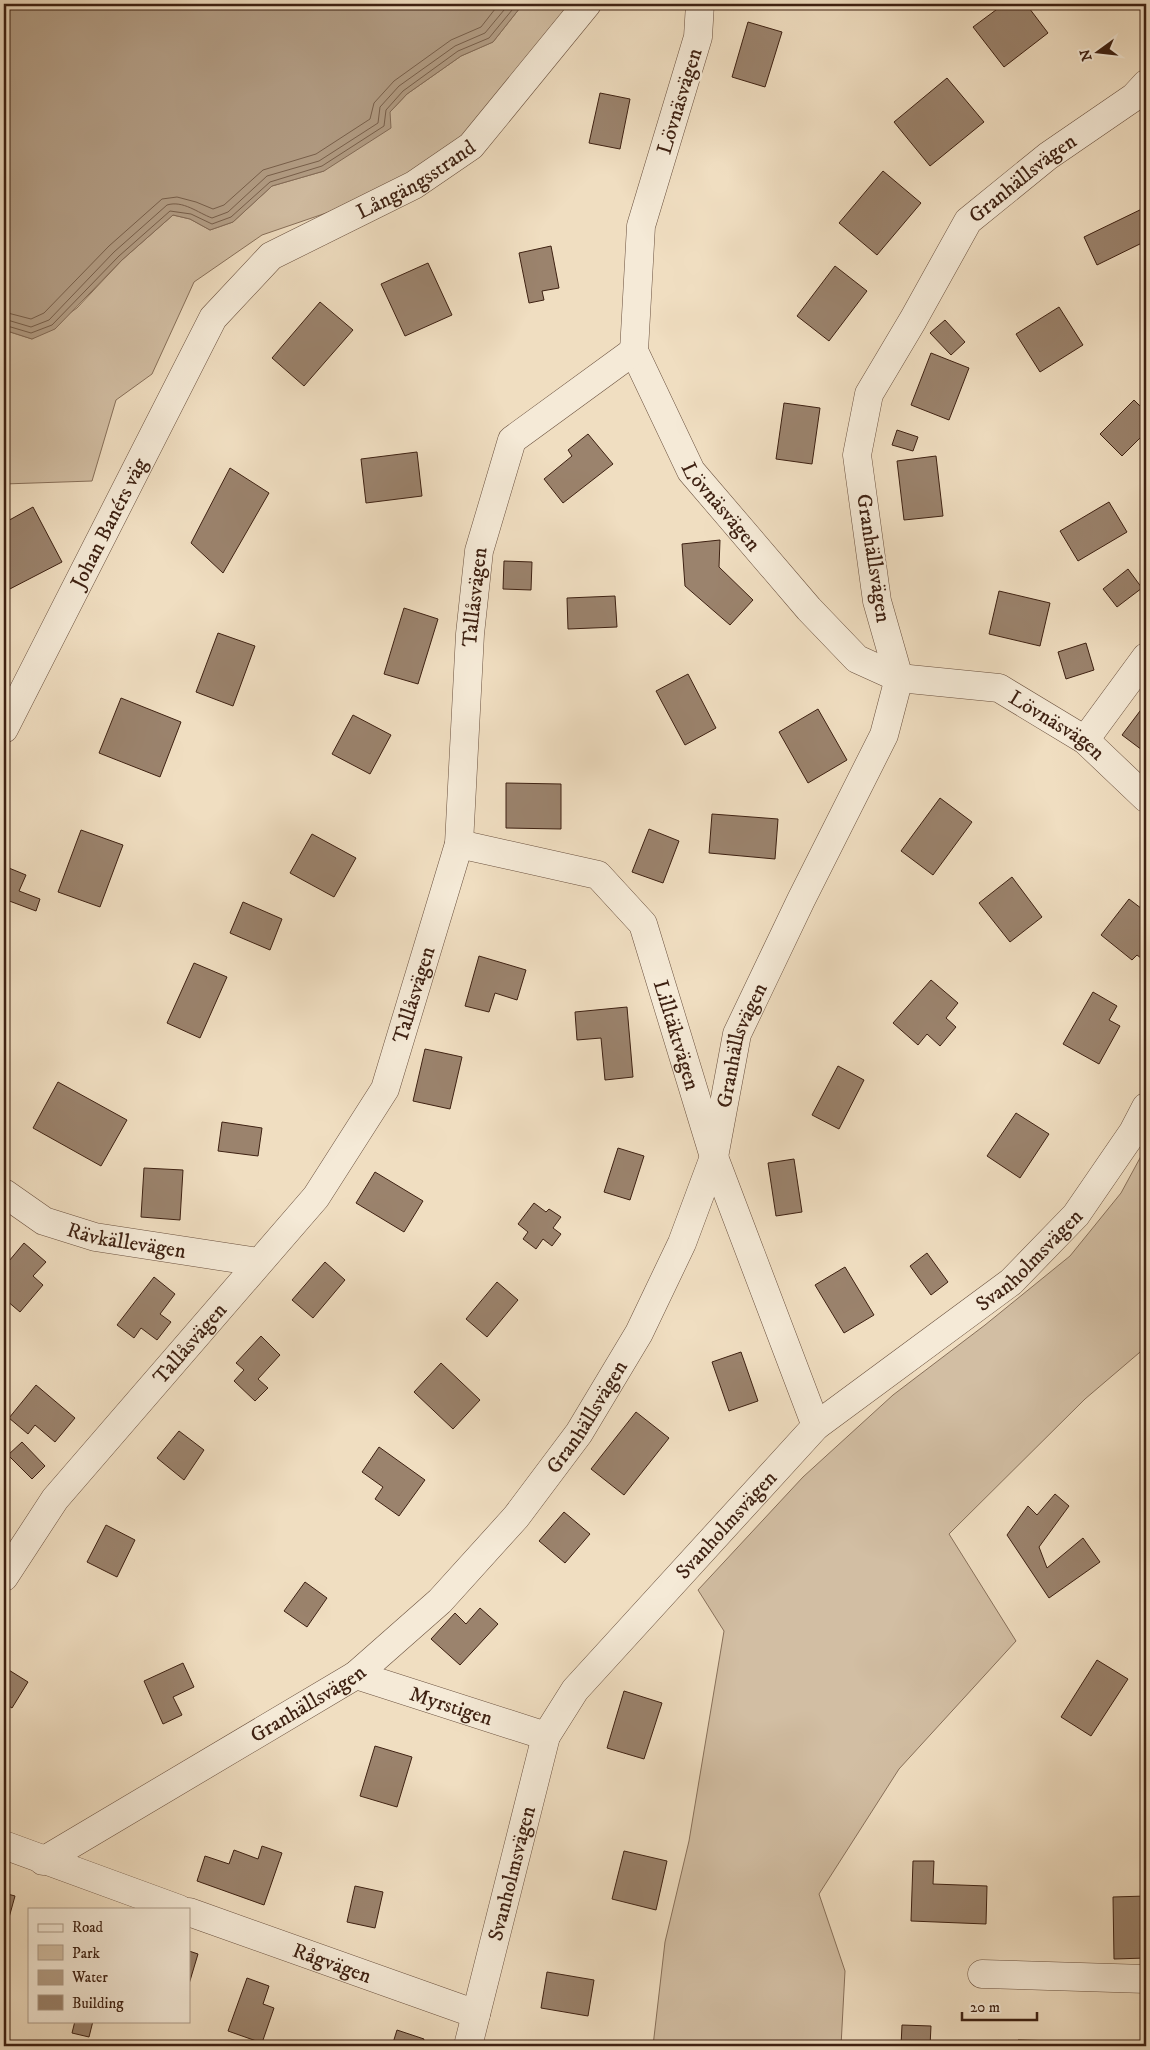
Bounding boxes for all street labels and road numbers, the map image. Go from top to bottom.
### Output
street label: Lövnäsvägen [652,45,708,157]
street label: Granhällsvägen [964,128,1082,229]
street label: Långängsstrand [352,134,481,225]
street label: Johan Banérs väg [65,453,154,595]
street label: Lövnäsvägen [675,458,766,557]
street label: Granhällsvägen [850,492,896,624]
street label: Tallåsvägen [457,546,493,647]
street label: Lövnäsvägen [1004,685,1110,766]
street label: Tallåsvägen [388,944,441,1046]
street label: Lilltäktvägen [647,977,705,1094]
street label: Granhällsvägen [711,979,774,1110]
street label: Svanholmsvägen [971,1204,1089,1318]
street label: Rävkällevägen [64,1217,188,1265]
street label: Tallåsvägen [148,1298,233,1390]
street label: Granhällsvägen [541,1356,634,1479]
street label: Svanholmsvägen [671,1465,783,1585]
street label: Granhällsvägen [246,1660,372,1749]
street label: Myrstigen [406,1681,496,1732]
street label: Svanholmsvägen [483,1803,542,1944]
street label: Rågvägen [289,1938,375,1990]

